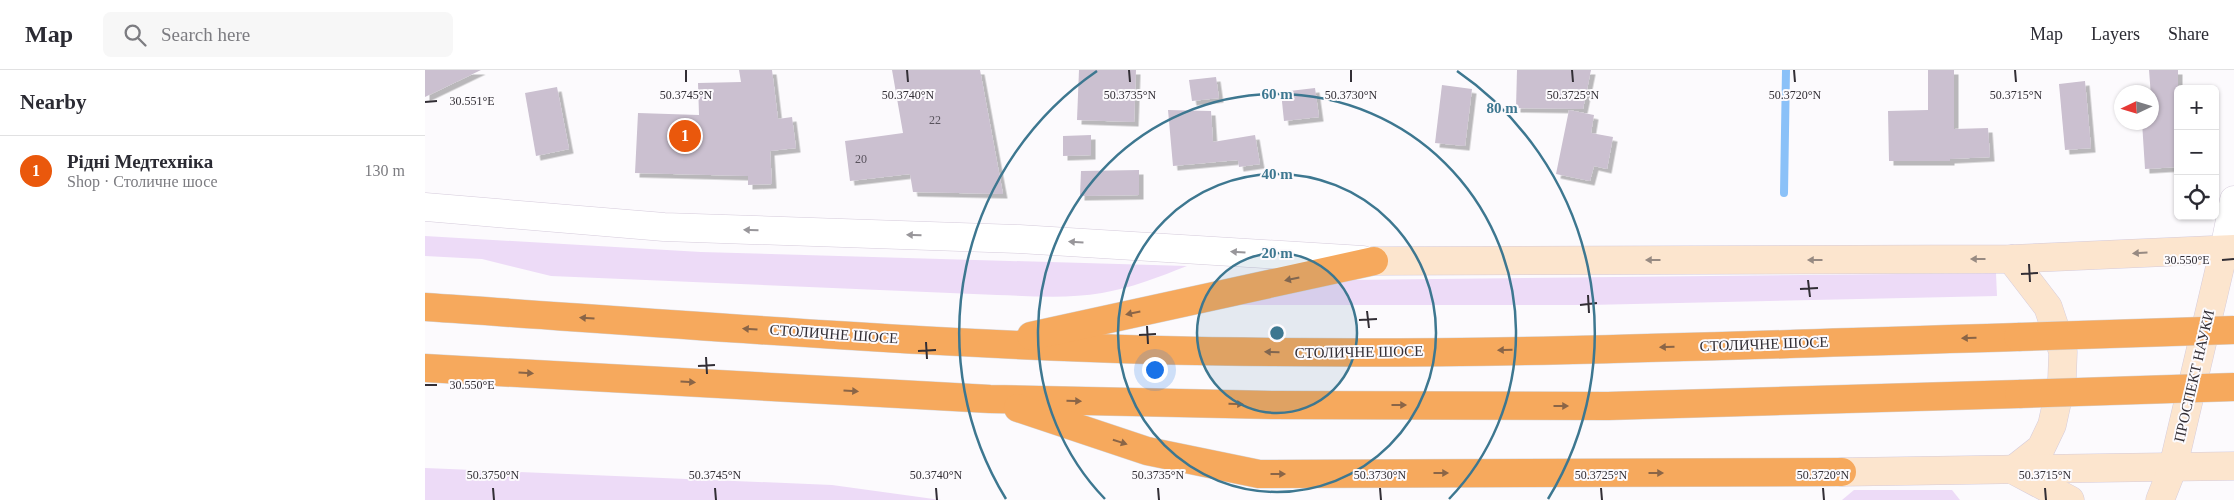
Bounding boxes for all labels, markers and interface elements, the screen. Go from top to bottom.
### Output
search box [103,12,453,57]
text: Map [25,21,73,47]
icon: search [121,21,149,49]
text: Search here [161,24,250,45]
text: Map [2030,24,2063,44]
text: Layers [2091,24,2140,44]
text: Share [2168,24,2209,44]
north arrow [2114,85,2159,130]
map controls [2174,85,2219,220]
button: + [2174,85,2219,130]
text: 60 m [1261,86,1293,102]
text: 50.3745°N [660,88,713,102]
text: 50.3740°N [882,88,935,102]
text: 50.3735°N [1104,88,1157,102]
text: 50.3730°N [1325,88,1378,102]
text: 50.3725°N [1547,88,1600,102]
text: 50.3720°N [1769,88,1822,102]
text: 50.3715°N [1990,88,2043,102]
text: Nearby [20,90,87,114]
text: 30.551°E [449,94,495,108]
text: 80 m [1486,100,1518,116]
house number: 22 [929,113,941,127]
pin: 1 [669,117,701,155]
button: − [2174,130,2219,175]
text: Рідні Медтехніка [67,151,213,172]
house number: 20 [855,152,867,166]
text: 1 [32,162,40,179]
text: 130 m [365,162,405,179]
text: 40 m [1261,166,1293,182]
text: Shop · Столичне шосе [67,173,218,190]
button: locate [2174,175,2219,220]
one-way arrow [743,226,759,234]
one-way arrow [905,231,921,239]
one-way arrow [1068,238,1084,246]
text: 20 m [1261,245,1293,261]
one-way arrow [1230,248,1246,256]
one-way arrow [2132,250,2148,258]
text: 30.550°E [2164,253,2210,267]
one-way arrow [1970,255,1986,263]
one-way arrow [1645,256,1661,264]
one-way arrow [1807,256,1823,264]
one-way arrow [1284,275,1300,283]
street label: ПРОСПЕКТ НАУКИ [2171,308,2217,444]
one-way arrow [1126,309,1141,317]
one-way arrow [579,314,595,322]
street label: СТОЛИЧНЕ ШОСЕ [769,322,899,346]
one-way arrow [741,324,757,332]
centre of rings [1268,324,1286,342]
street label: СТОЛИЧНЕ ШОСЕ [1699,334,1829,354]
one-way arrow [1961,334,1977,342]
street label: СТОЛИЧНЕ ШОСЕ [1294,343,1424,361]
one-way arrow [1659,344,1675,352]
one-way arrow [1496,346,1512,354]
one-way arrow [1264,348,1280,356]
your location [1142,357,1168,383]
one-way arrow [518,370,534,378]
text: 30.550°E [449,378,495,392]
one-way arrow [681,379,697,387]
one-way arrow [843,388,859,396]
one-way arrow [1066,397,1082,405]
one-way arrow [1229,400,1245,408]
one-way arrow [1391,401,1407,409]
one-way arrow [1554,402,1570,410]
one-way arrow [1112,439,1127,446]
text: 50.3750°N [467,468,520,482]
text: 50.3745°N [689,468,742,482]
text: 50.3740°N [910,468,963,482]
text: 50.3735°N [1132,468,1185,482]
text: 50.3730°N [1354,468,1407,482]
text: 50.3725°N [1575,468,1628,482]
text: 50.3720°N [1797,468,1850,482]
text: 50.3715°N [2019,468,2072,482]
one-way arrow [1433,469,1449,477]
one-way arrow [1648,469,1664,477]
one-way arrow [1270,470,1286,478]

